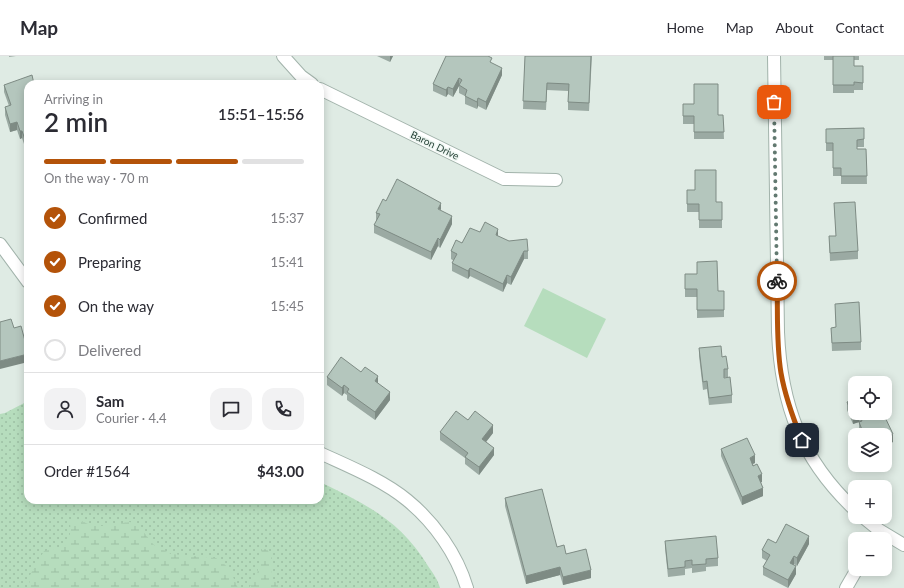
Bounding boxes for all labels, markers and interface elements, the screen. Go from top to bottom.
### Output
text: Map [20,16,58,39]
text: Home [666,19,704,36]
text: Map [726,19,753,36]
text: About [775,19,813,36]
text: Contact [835,19,884,36]
pin [757,85,791,119]
text: Arriving in [44,91,103,107]
icon: bag [763,91,785,113]
text: 15:51–15:56 [218,105,304,123]
text: 2 min [44,106,108,138]
street label: Baron Drive [409,128,461,162]
text: On the way · 70 m [44,170,149,186]
icon: check [44,207,66,229]
text: Confirmed [78,209,147,227]
text: 15:37 [271,210,304,226]
icon: check [44,251,66,273]
text: Preparing [78,253,141,271]
text: 15:41 [271,254,304,270]
courier [757,261,797,301]
icon: bike [766,270,788,292]
icon: check [44,295,66,317]
text: On the way [78,297,154,315]
text: 15:45 [271,298,304,314]
text: Delivered [78,341,141,359]
map controls [848,376,892,576]
button: locate [848,376,892,420]
button: person [44,388,86,430]
button: chat [210,388,252,430]
button: phone [262,388,304,430]
text: Sam [96,392,124,410]
text: Courier · 4.4 [96,410,167,426]
pin [785,423,819,457]
button: layers [848,428,892,472]
icon: home [791,429,813,451]
text: Order #1564 [44,462,130,480]
text: $43.00 [257,462,304,480]
button: + [848,480,892,524]
button: − [848,532,892,576]

